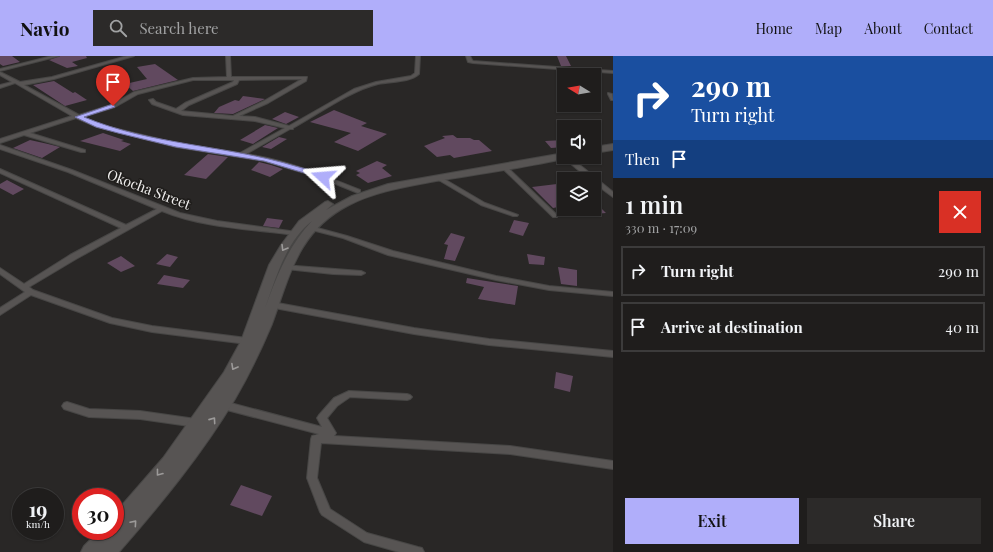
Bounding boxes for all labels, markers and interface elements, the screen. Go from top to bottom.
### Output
search box [93,10,373,46]
text: Navio [20,15,69,41]
icon: search [107,17,129,39]
text: Search here [139,18,219,38]
text: Home [755,19,793,38]
text: Map [815,19,842,38]
text: About [864,19,902,38]
text: Contact [924,19,973,38]
pin [96,65,130,106]
text: 290 m [691,67,771,104]
north arrow [557,68,601,112]
map controls [557,68,601,216]
icon: arrive [102,71,124,93]
icon: right [625,72,677,124]
text: Turn right [691,103,774,127]
button: sound [557,120,601,164]
icon: arrive [668,148,690,170]
text: Then [625,149,660,169]
position arrow [302,156,344,198]
street label: Okocha Street [104,164,195,214]
button: layers [557,172,601,216]
text: 1 min [625,188,683,220]
button: close [939,191,981,233]
text: 330 m · 17:09 [625,219,697,236]
one-way arrow [282,244,289,251]
icon: right [627,260,649,282]
text: Turn right [661,261,734,281]
text: 290 m [938,261,979,281]
icon: arrive [627,316,649,338]
text: Arrive at destination [661,317,803,337]
text: 40 m [946,317,979,337]
one-way arrow [231,363,238,370]
one-way arrow [208,417,216,424]
one-way arrow [157,469,164,476]
speed limit sign: 30 [72,488,124,540]
text: 19 [29,495,47,522]
button: Exit [625,498,799,544]
button: Share [807,498,981,544]
text: km/h [26,517,50,531]
one-way arrow [129,520,136,527]

